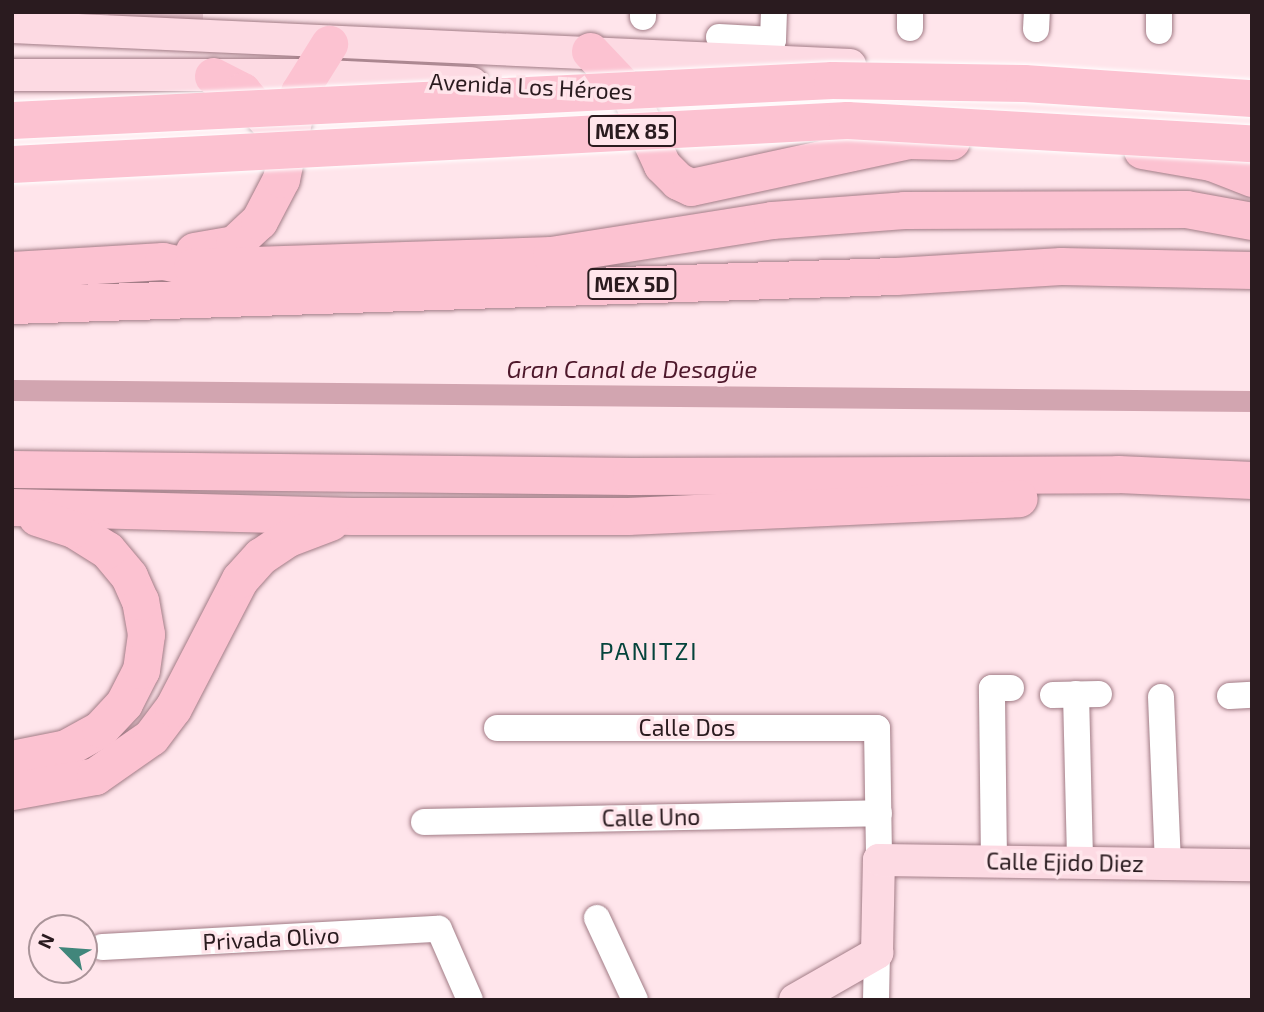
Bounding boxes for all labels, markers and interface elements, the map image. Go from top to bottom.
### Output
street label: Avenida Los Héroes [429,67,633,105]
road number: MEX 85 [586,114,678,148]
road number: MEX 5D [586,266,678,302]
water label: Gran Canal de Desagüe [506,355,758,383]
district label: PANITZI [600,637,698,665]
street label: Calle Dos [639,713,735,741]
street label: Calle Uno [601,802,701,832]
street label: Calle Ejido Diez [986,847,1144,877]
north arrow [28,914,98,984]
street label: Privada Olivo [202,921,340,955]
text: N [32,930,59,952]

